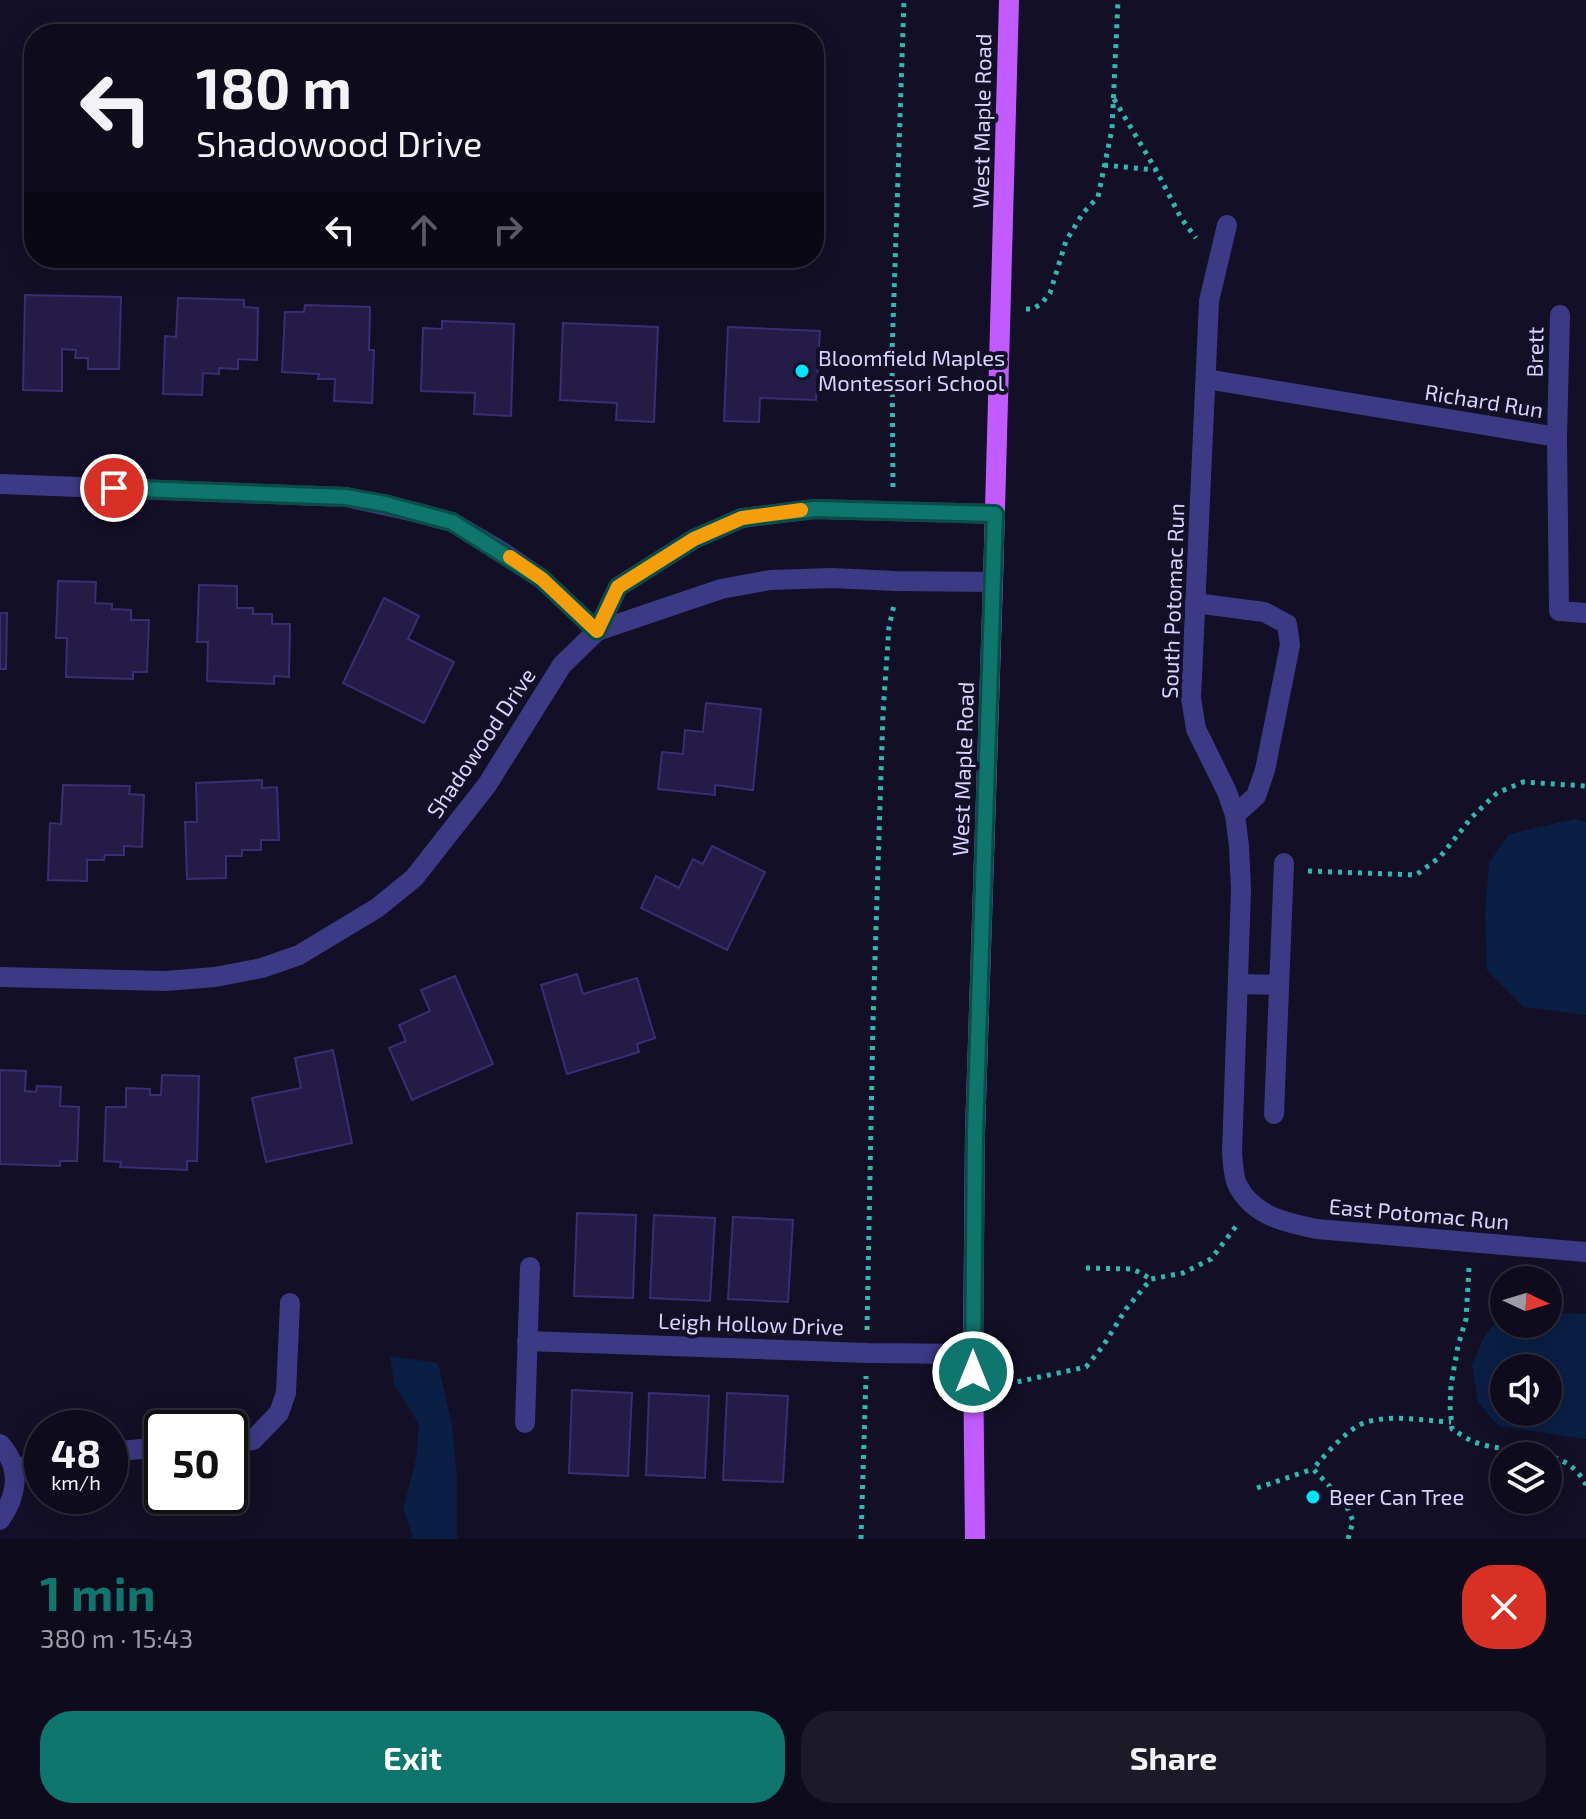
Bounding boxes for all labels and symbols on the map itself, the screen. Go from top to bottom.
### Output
street label: West Maple Road [966,33,996,209]
street label: Brett [1521,326,1547,378]
place label: Bloomfield Maples Montessori School [818,344,1005,395]
marker: Bloomfield Maples Montessori School [793,362,811,380]
street label: Richard Run [1423,378,1545,422]
pin [80,454,148,522]
street label: South Potomac Run [1156,503,1188,699]
street label: Shadowood Drive [420,663,540,822]
street label: West Maple Road [946,681,978,857]
street label: East Potomac Run [1328,1192,1510,1234]
north arrow [1490,1266,1562,1338]
street label: Leigh Hollow Drive [658,1307,844,1339]
position arrow [931,1330,1015,1414]
speed limit sign: 50 [144,1410,248,1514]
place label: Beer Can Tree [1329,1483,1464,1509]
marker: Beer Can Tree [1304,1488,1322,1506]

